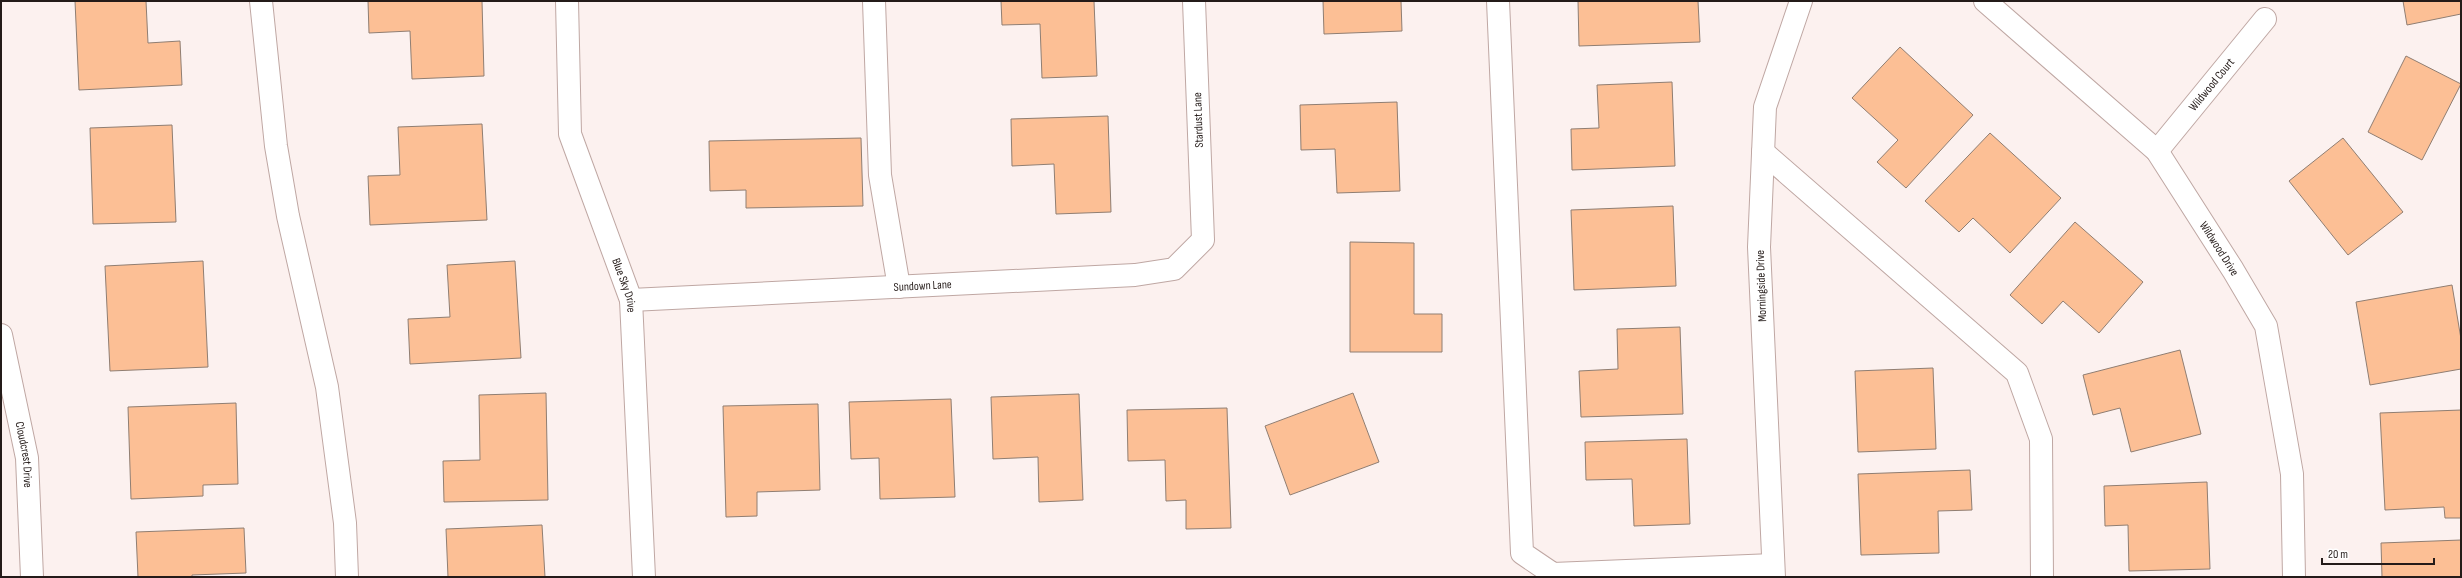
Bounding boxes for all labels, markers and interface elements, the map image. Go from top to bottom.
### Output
street label: Wildwood Court [2186,55,2238,114]
street label: Stardust Lane [1190,92,1207,148]
street label: Wildwood Drive [2196,219,2242,279]
street label: Morningside Drive [1753,250,1770,322]
street label: Blue Sky Drive [608,256,639,313]
street label: Sundown Lane [893,277,952,295]
street label: Cloudcrest Drive [11,420,35,488]
scale bar [2322,540,2434,566]
text: 20 m [2328,547,2348,562]

